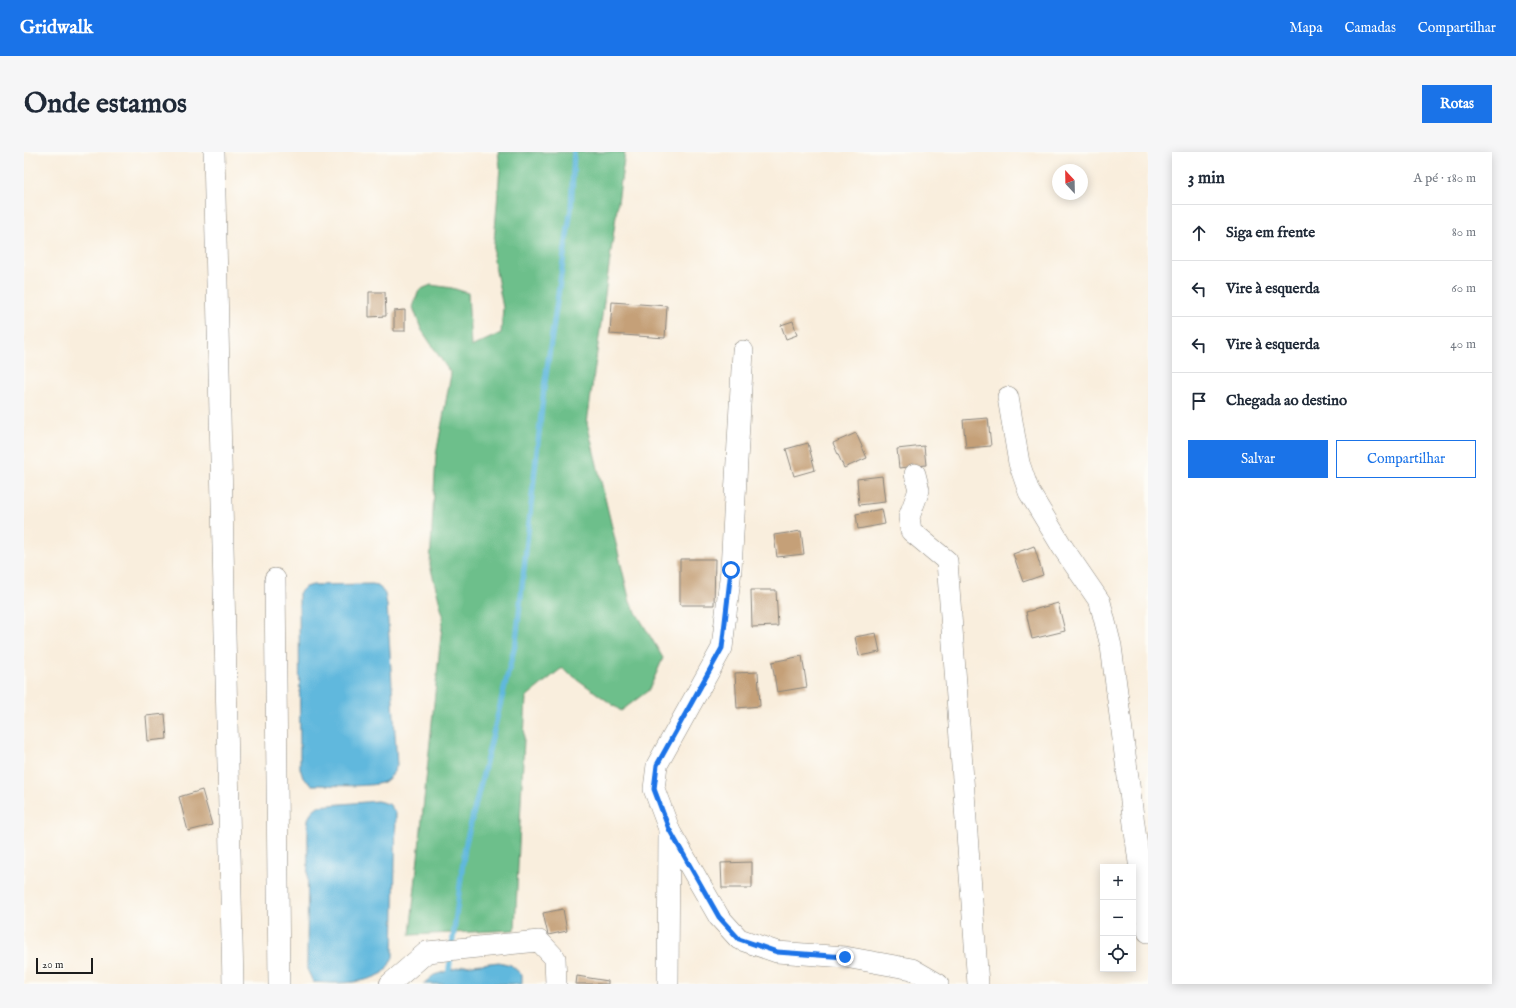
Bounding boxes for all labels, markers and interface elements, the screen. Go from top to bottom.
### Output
text: Gridwalk [20,16,93,40]
text: Mapa [1290,19,1322,37]
text: Camadas [1344,19,1396,37]
text: Compartilhar [1418,19,1496,37]
button: Rotas [1422,85,1492,123]
text: Onde estamos [24,87,187,122]
north arrow [1052,164,1088,200]
text: 3 min [1188,168,1225,189]
text: A pé · 180 m [1414,170,1476,187]
icon: ahead [1188,222,1210,244]
text: Siga em frente [1226,223,1315,242]
text: 80 m [1452,224,1476,241]
icon: left [1188,278,1210,300]
text: Vire à esquerda [1226,279,1319,298]
text: 60 m [1451,280,1476,297]
icon: left [1188,334,1210,356]
text: Vire à esquerda [1226,335,1319,354]
text: 40 m [1450,336,1476,353]
icon: arrive [1188,390,1210,412]
text: Chegada ao destino [1226,391,1347,410]
button: Salvar [1188,440,1328,478]
button: Compartilhar [1336,440,1476,478]
route start [722,561,740,579]
map controls [1100,864,1136,972]
button: + [1100,864,1136,900]
button: − [1100,900,1136,936]
button: locate [1100,936,1136,972]
route end [836,948,854,966]
scale bar [36,956,93,975]
text: 20 m [42,958,63,972]

